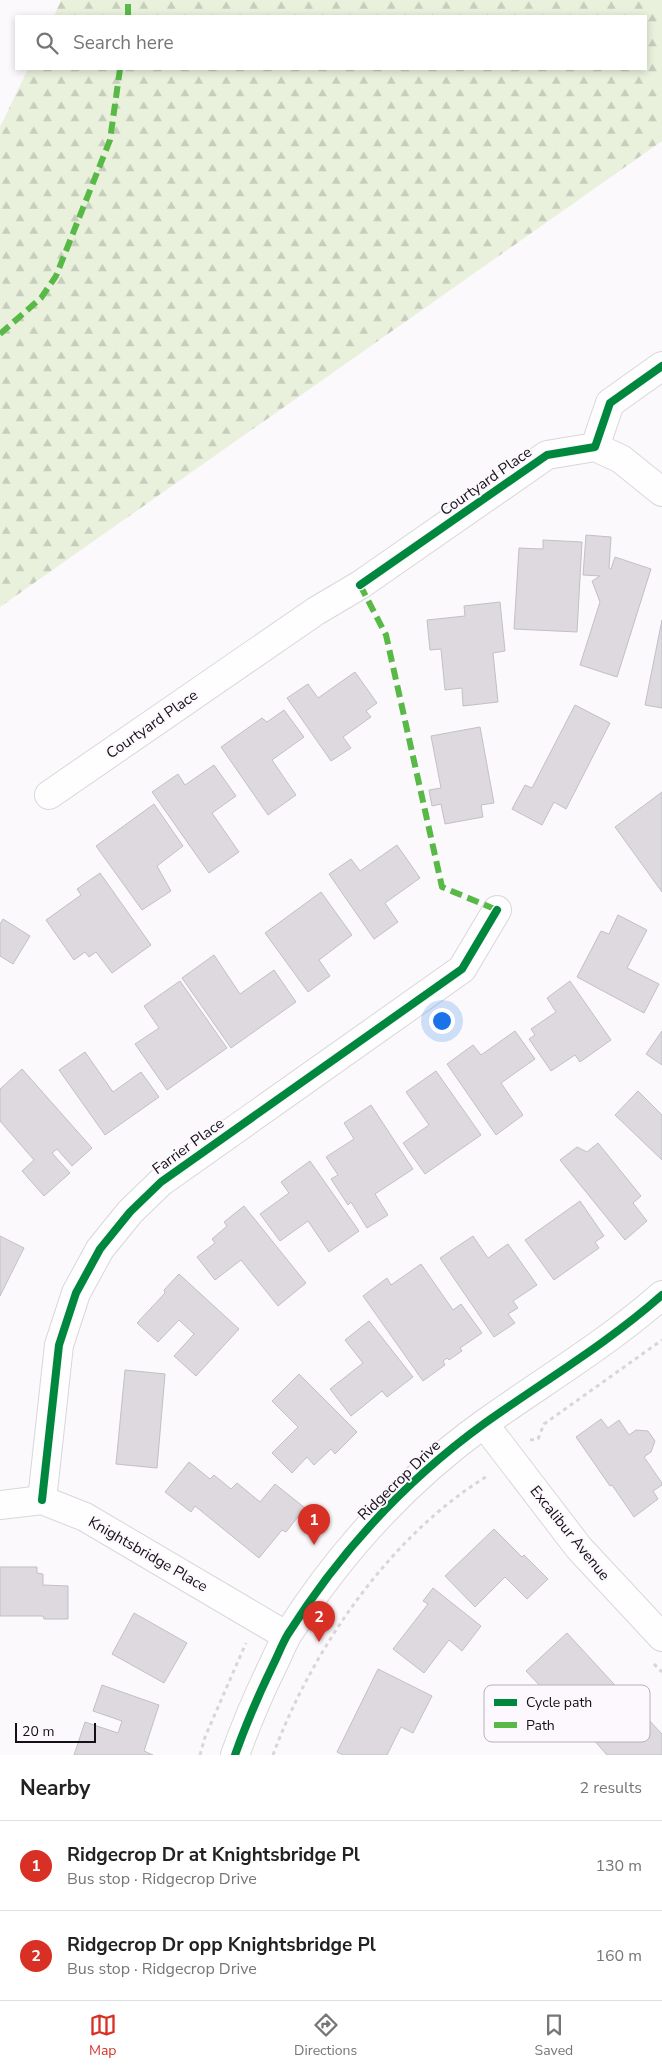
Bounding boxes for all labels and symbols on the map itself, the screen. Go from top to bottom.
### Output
street label: Courtyard Place [436,442,536,520]
street label: Courtyard Place [102,685,202,763]
your location [429,1008,455,1034]
street label: Farrier Place [148,1113,228,1179]
street label: Ridgecrop Drive [353,1435,445,1525]
street label: Excalibur Avenue [526,1481,614,1585]
pin: 1 [298,1504,330,1545]
street label: Knightsbridge Place [85,1512,211,1596]
pin: 2 [303,1601,335,1642]
legend [484,1685,650,1742]
text: Cycle path [526,1693,592,1712]
text: Path [526,1716,555,1735]
scale bar [15,1720,96,1743]

